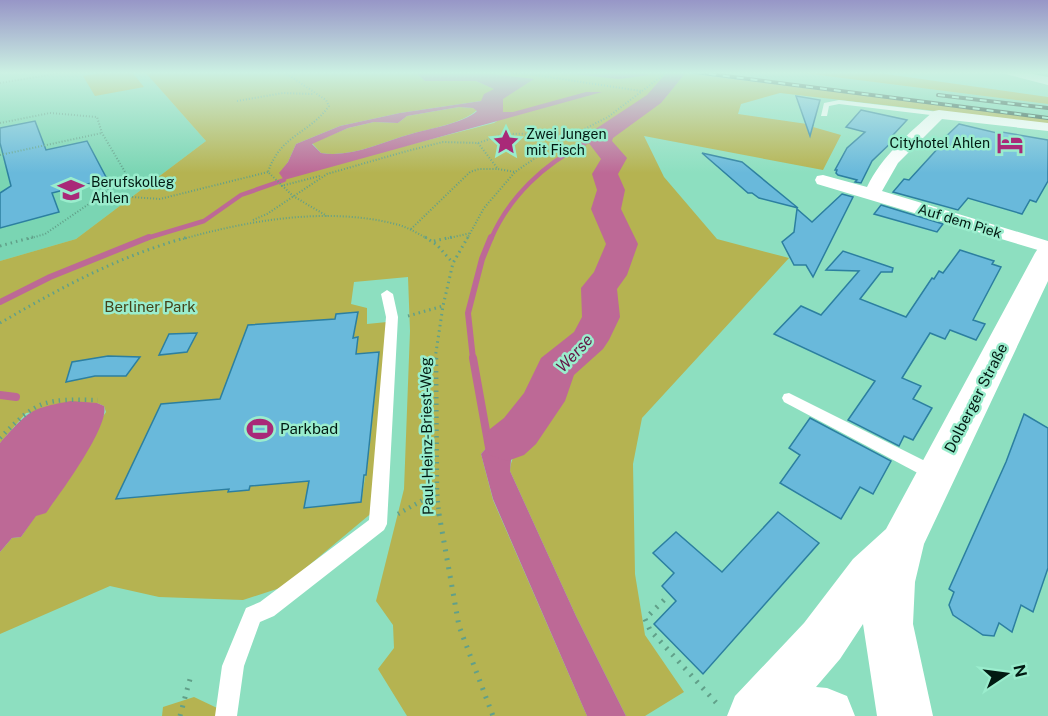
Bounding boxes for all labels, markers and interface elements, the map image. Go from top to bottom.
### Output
place label: Zwei Jungen mit Fisch [526,126,607,158]
place icon: Zwei Jungen mit Fisch [491,127,521,157]
hotel icon: Cityhotel Ahlen [995,128,1025,158]
place label: Cityhotel Ahlen [890,135,990,151]
place label: Berufskolleg Ahlen [91,174,175,206]
school or university icon: Berufskolleg Ahlen [56,175,86,205]
street label: Auf dem Piek [916,201,1004,241]
park label: Berliner Park [104,298,196,315]
water label: Werse [552,330,597,376]
street label: Dolberger Straße [941,340,1010,455]
street label: Paul-Heinz-Briest-Weg [417,357,436,515]
sports icon: Parkbad [245,414,275,444]
place label: Parkbad [280,420,338,437]
north arrow [976,644,1036,704]
text: N [1009,663,1031,679]

